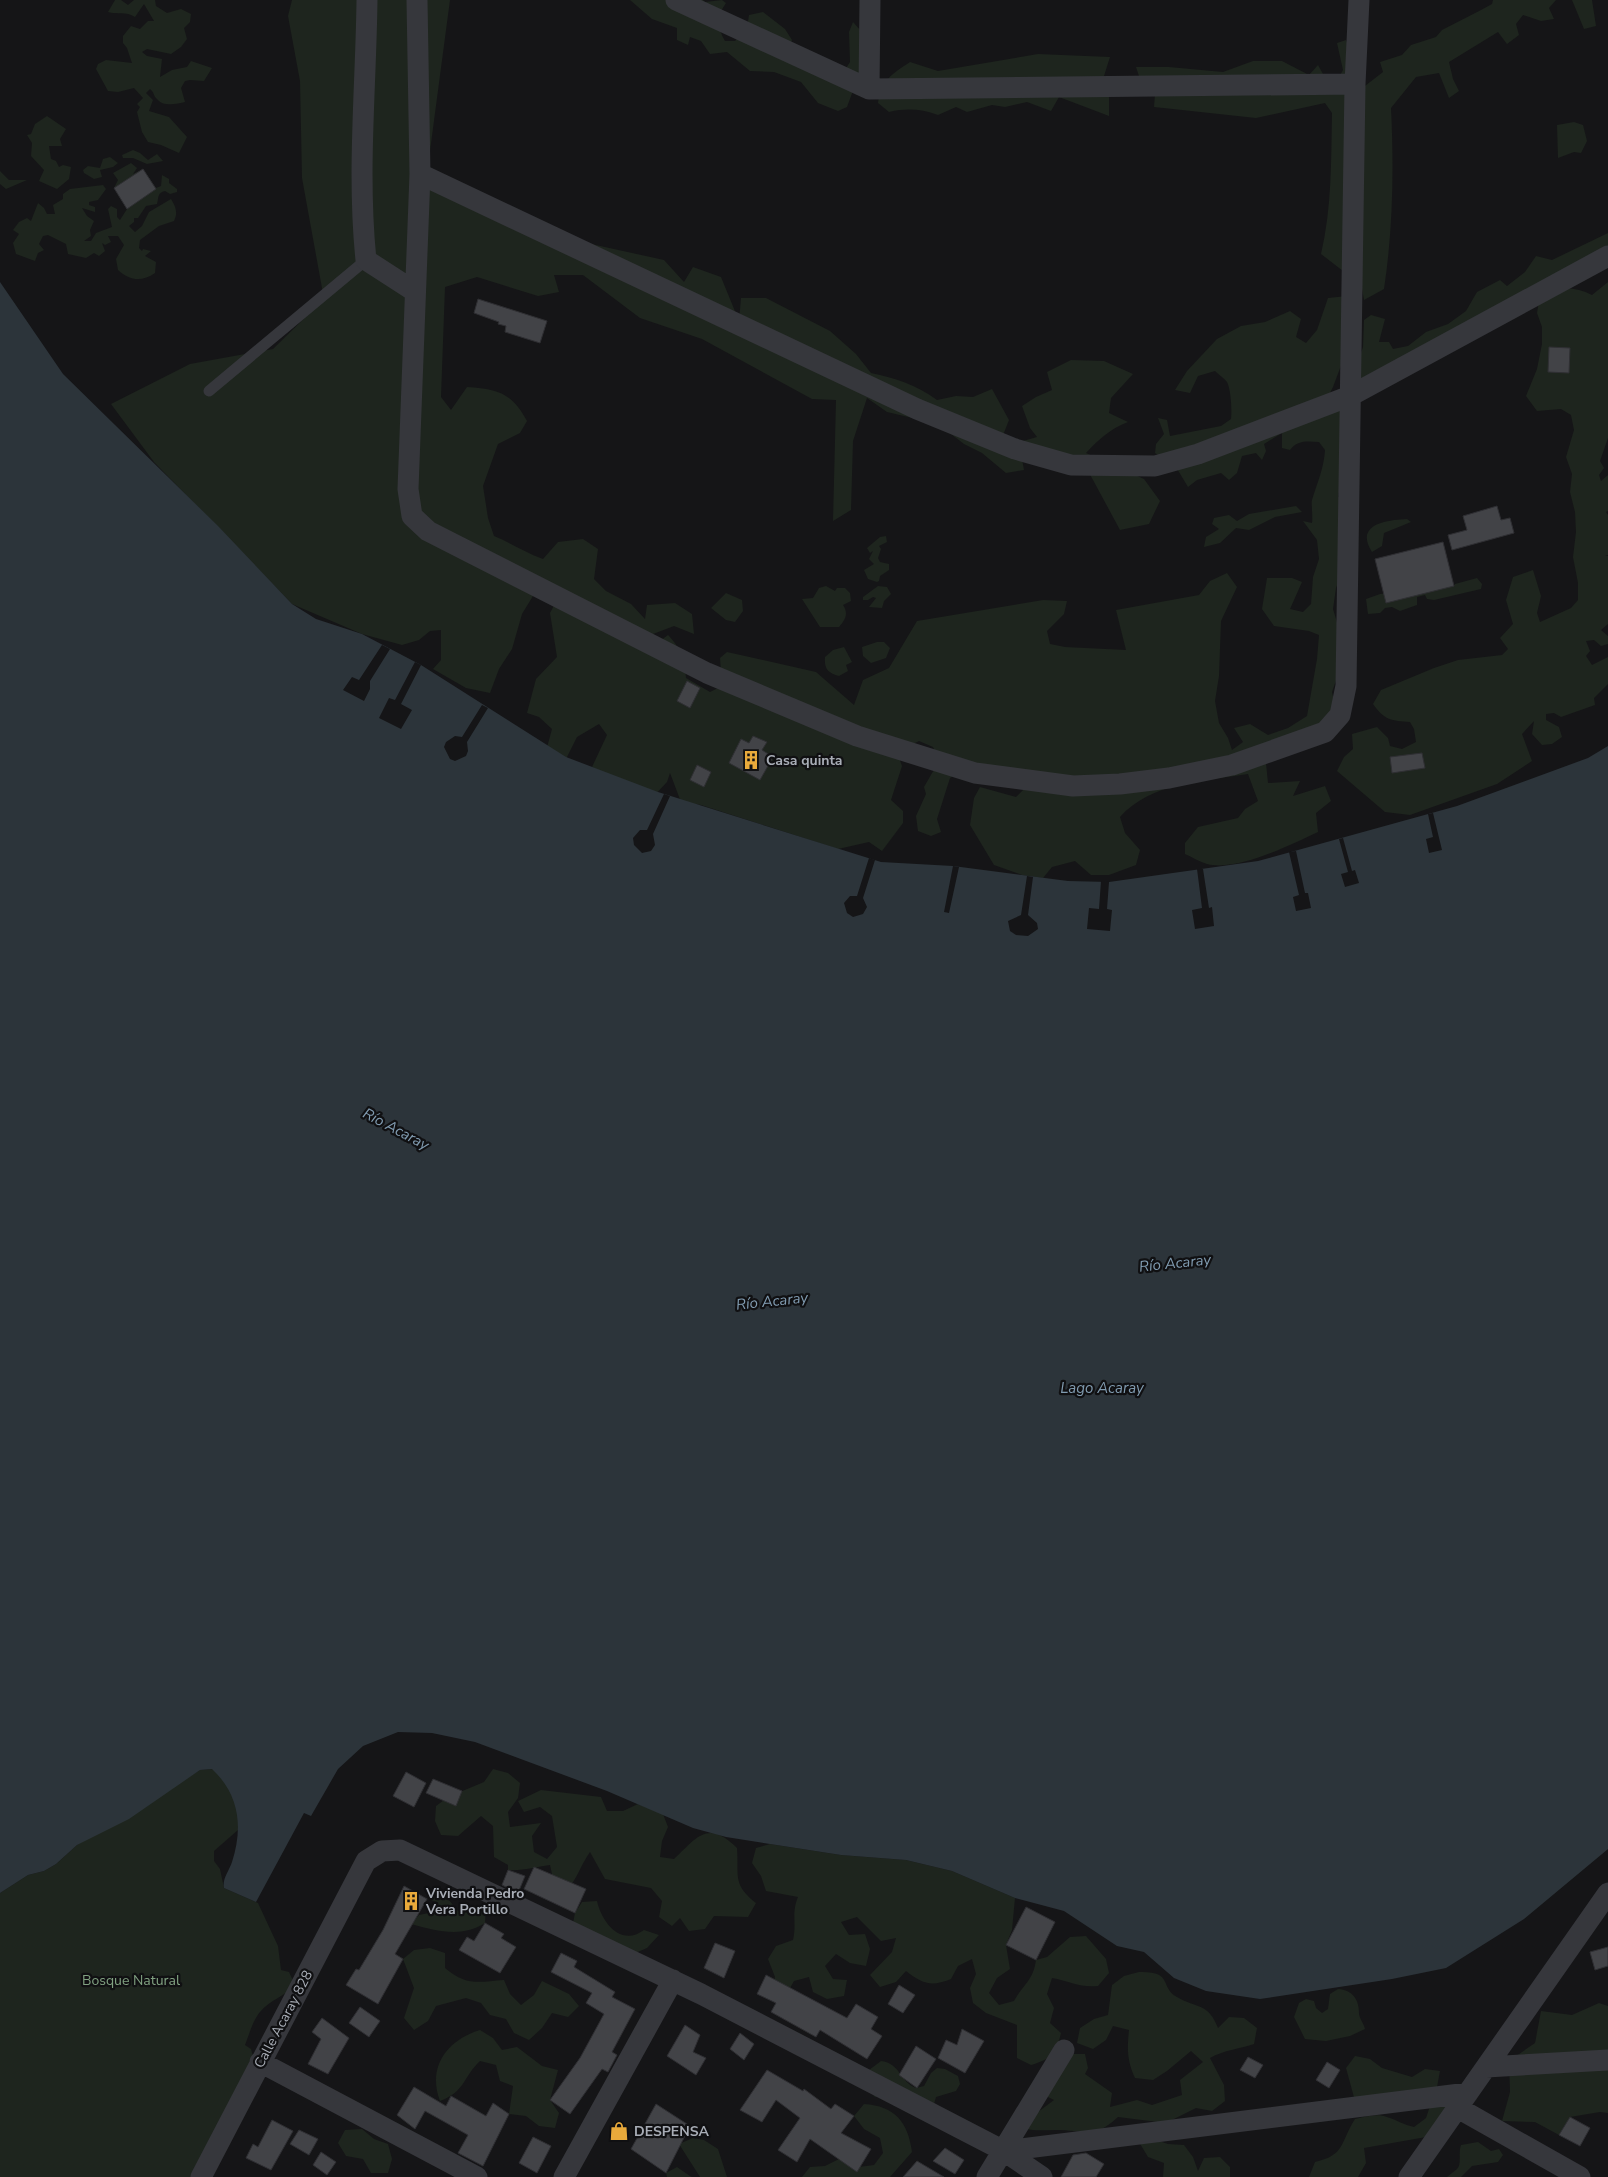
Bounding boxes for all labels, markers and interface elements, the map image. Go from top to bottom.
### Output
building icon: Casa quinta [740,749,762,771]
place label: Casa quinta [766,751,842,770]
water label: Río Acaray [359,1103,434,1155]
water label: Río Acaray [1138,1249,1213,1277]
water label: Río Acaray [735,1287,810,1315]
water label: Lago Acaray [1060,1378,1145,1398]
place label: Vivienda Pedro Vera Portillo [425,1884,524,1919]
building icon: Vivienda Pedro Vera Portillo [400,1890,422,1912]
street label: Calle Acaray 828 [250,1967,317,2071]
park label: Bosque Natural [82,1971,181,1990]
shop icon: DESPENSA [608,2120,630,2142]
place label: DESPENSA [634,2122,709,2141]

